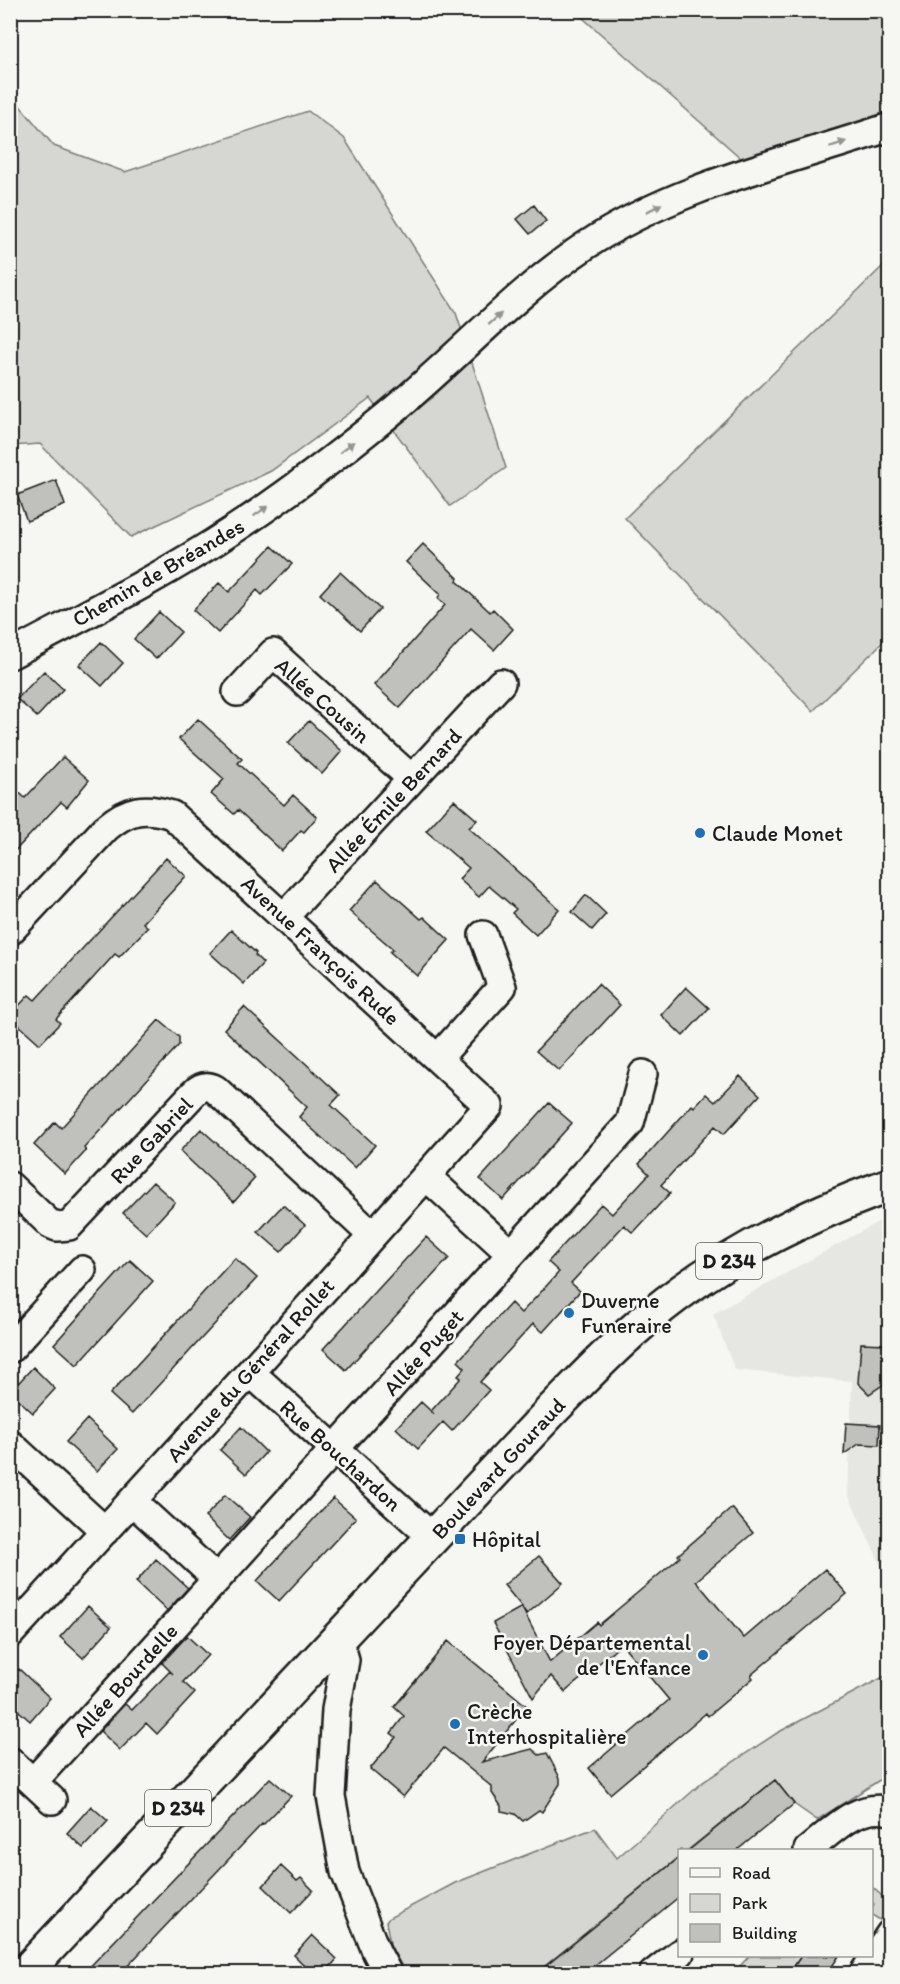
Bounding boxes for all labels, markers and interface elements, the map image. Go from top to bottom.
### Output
one-way arrow [829,139,847,149]
one-way arrow [645,203,662,212]
one-way arrow [487,313,502,326]
one-way arrow [340,441,355,453]
one-way arrow [253,506,269,517]
street label: Chemin de Bréandes [67,512,249,633]
street label: Allée Cousin [270,652,376,749]
street label: Allée Émile Bernard [320,722,467,878]
place label: Claude Monet [712,820,843,847]
marker: Claude Monet [693,826,707,840]
street label: Avenue François Rude [236,870,406,1031]
street label: Rue Gabriel [104,1091,199,1190]
road number: D 234 [696,1243,762,1279]
street label: Avenue du Général Rollet [161,1273,340,1468]
place label: Duverne Funeraire [581,1287,672,1339]
street label: Allée Puget [377,1303,469,1401]
marker: Duverne Funeraire [562,1306,576,1320]
street label: Boulevard Gouraud [426,1392,571,1545]
street label: Rue Bouchardon [274,1394,407,1517]
place label: Hôpital [472,1526,541,1553]
marker: Hôpital [453,1532,467,1546]
street label: Allée Bourdelle [67,1618,184,1743]
place label: Foyer Départemental de l'Enfance [493,1629,691,1681]
marker: Foyer Départemental de l'Enfance [696,1648,710,1662]
place label: Crèche Interhospitalière [467,1698,627,1750]
marker: Crèche Interhospitalière [448,1717,462,1731]
road number: D 234 [145,1790,211,1826]
legend [678,1849,873,1957]
text: Road [732,1862,771,1884]
text: Park [732,1892,767,1914]
text: Building [732,1922,798,1944]

